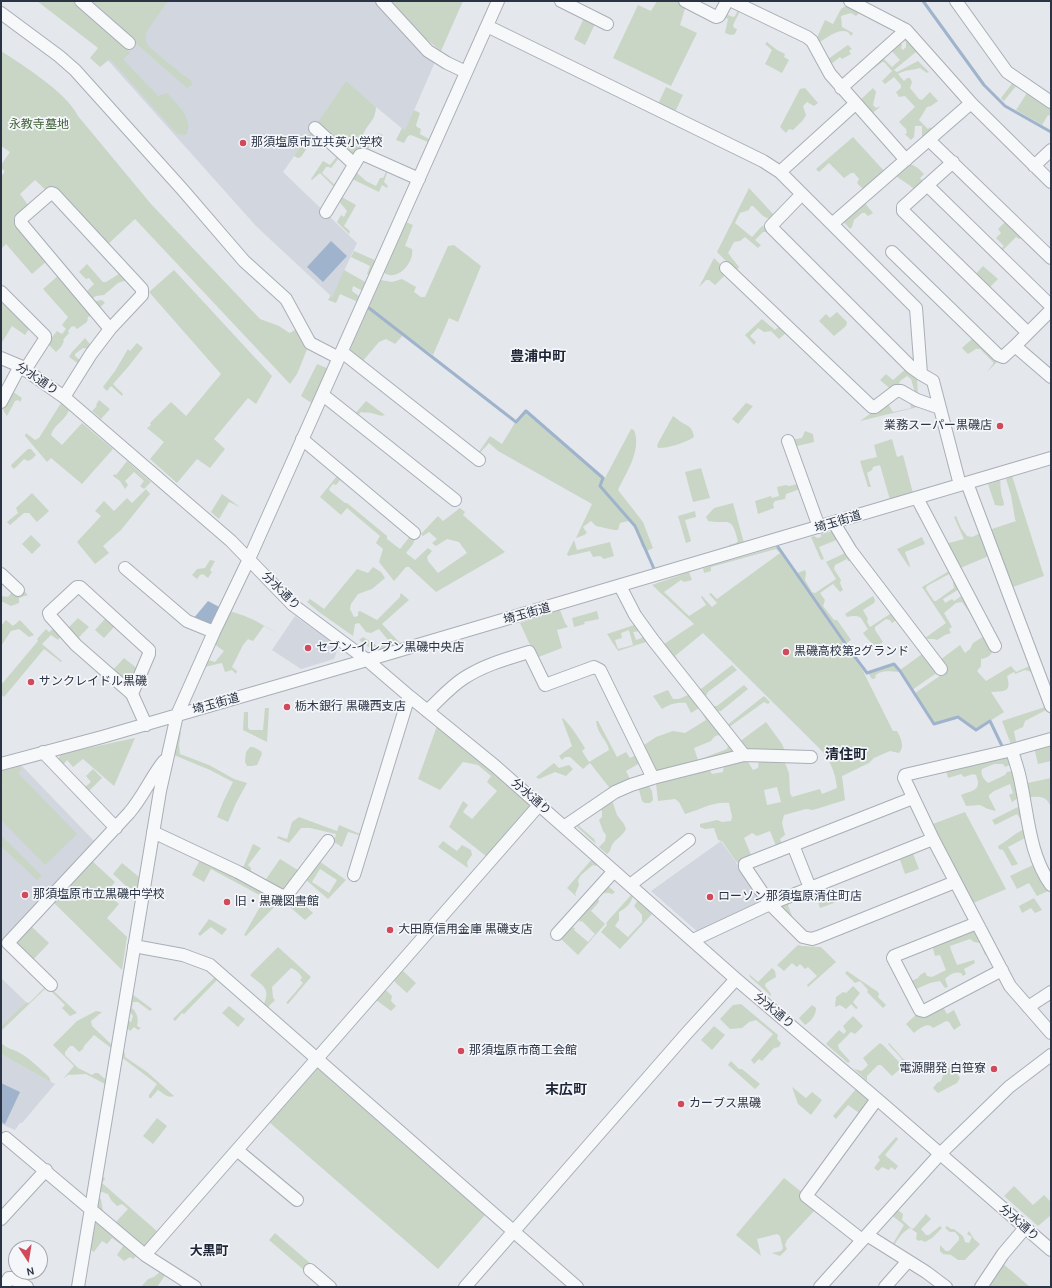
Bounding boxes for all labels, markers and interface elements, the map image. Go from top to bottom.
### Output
park label: 永教寺墓地 [9,118,69,132]
place label: 那須塩原市立共英小学校 [251,136,383,150]
marker: 那須塩原市立共英小学校 [238,138,248,148]
district label: 豊浦中町 [510,349,566,365]
street label: 分水通り [13,360,61,398]
place label: 業務スーパー黒磯店 [884,419,992,433]
marker: 業務スーパー黒磯店 [995,421,1005,431]
street label: 埼玉街道 [813,508,863,536]
street label: 分水通り [259,569,303,613]
street label: 埼玉街道 [502,600,552,628]
place label: セブン-イレブン黒磯中央店 [316,641,464,655]
marker: セブン-イレブン黒磯中央店 [303,643,313,653]
place label: 黒磯高校第2グランド [794,645,909,659]
marker: 黒磯高校第2グランド [781,647,791,657]
place label: サンクレイドル黒磯 [39,675,147,689]
marker: サンクレイドル黒磯 [26,677,36,687]
street label: 埼玉街道 [191,690,241,718]
place label: 栃木銀行 黒磯西支店 [295,700,406,714]
marker: 栃木銀行 黒磯西支店 [282,702,292,712]
district label: 清住町 [825,747,867,763]
street label: 分水通り [508,776,554,818]
place label: 那須塩原市立黒磯中学校 [33,888,165,902]
marker: 那須塩原市立黒磯中学校 [20,890,30,900]
place label: ローソン那須塩原清住町店 [718,890,862,904]
marker: ローソン那須塩原清住町店 [705,892,715,902]
place label: 旧・黒磯図書館 [235,895,319,909]
marker: 旧・黒磯図書館 [222,897,232,907]
place label: 大田原信用金庫 黒磯支店 [398,923,533,937]
marker: 大田原信用金庫 黒磯支店 [385,925,395,935]
street label: 分水通り [751,990,797,1032]
place label: 那須塩原市商工会館 [469,1044,577,1058]
marker: 那須塩原市商工会館 [456,1046,466,1056]
place label: 電源開発 白笹寮 [899,1062,986,1076]
marker: 電源開発 白笹寮 [989,1064,999,1074]
district label: 末広町 [545,1082,587,1098]
place label: カーブス黒磯 [689,1097,761,1111]
marker: カーブス黒磯 [676,1099,686,1109]
street label: 分水通り [996,1202,1042,1244]
north arrow [8,1240,48,1280]
district label: 大黒町 [190,1243,228,1259]
text: N [25,1264,36,1278]

